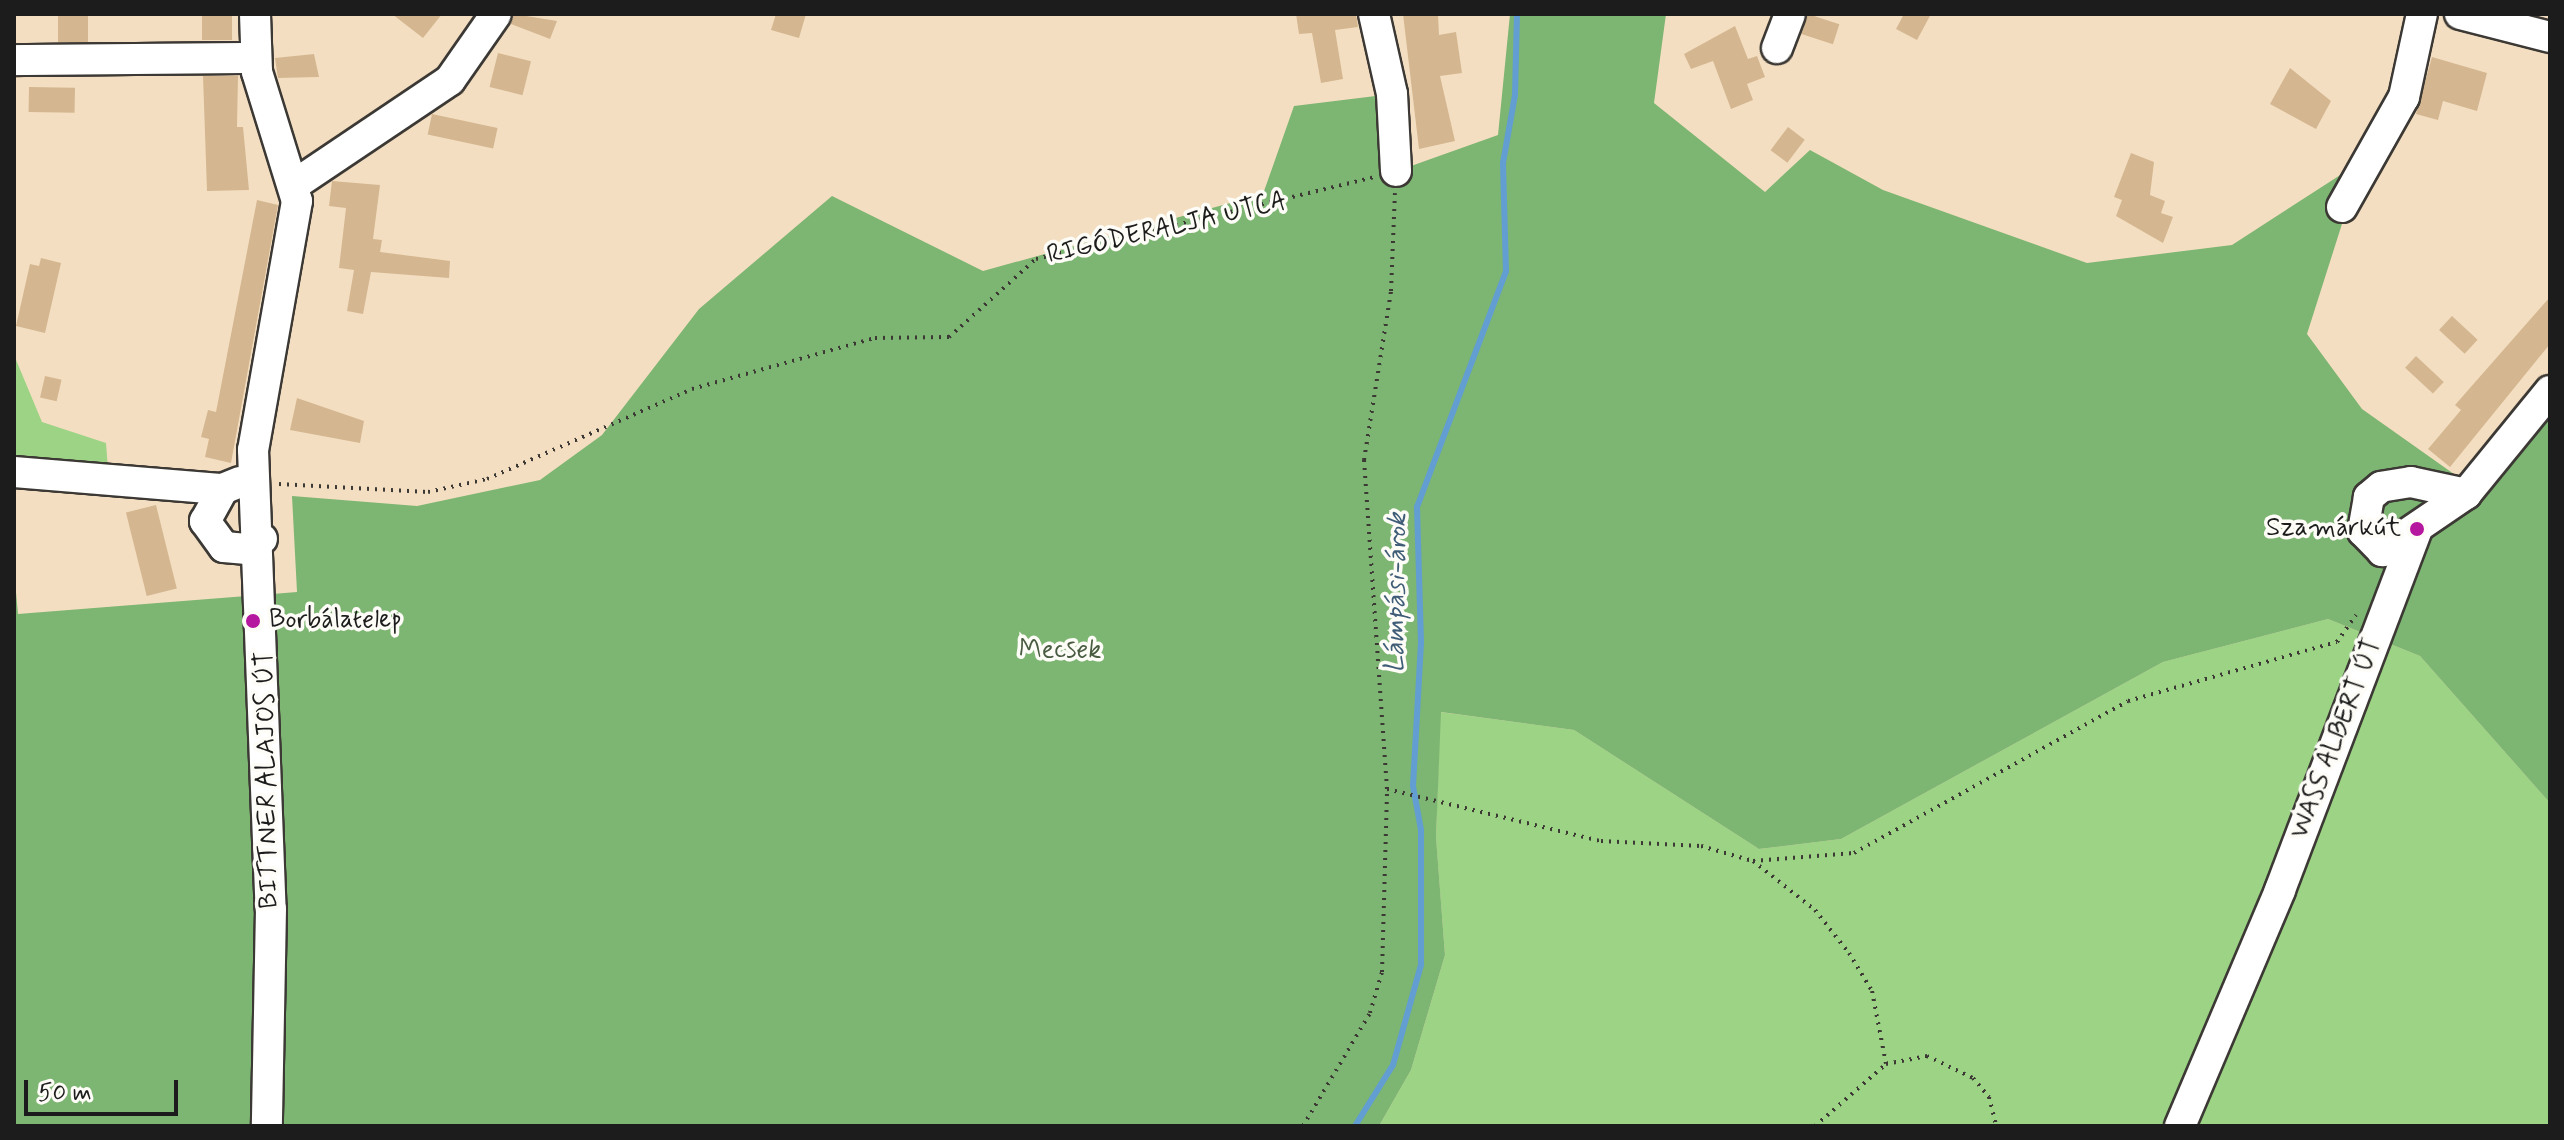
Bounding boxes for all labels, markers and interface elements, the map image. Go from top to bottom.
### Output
street label: RIGÓDERALJA UTCA [1044,186,1290,272]
water label: Lámpási-árok [1379,513,1415,673]
place label: Szamárkút [2266,513,2401,545]
marker: Szamárkút [2408,520,2426,538]
place label: Borbálatelep [269,605,402,637]
marker: Borbálatelep [244,612,262,630]
street label: WASS ALBERT ÚT [2284,633,2390,845]
park label: Mecsek [1019,635,1101,667]
street label: BITTNER ALAJOS ÚT [250,652,286,908]
scale bar [28,1064,182,1114]
text: 50 m [38,1078,92,1109]

